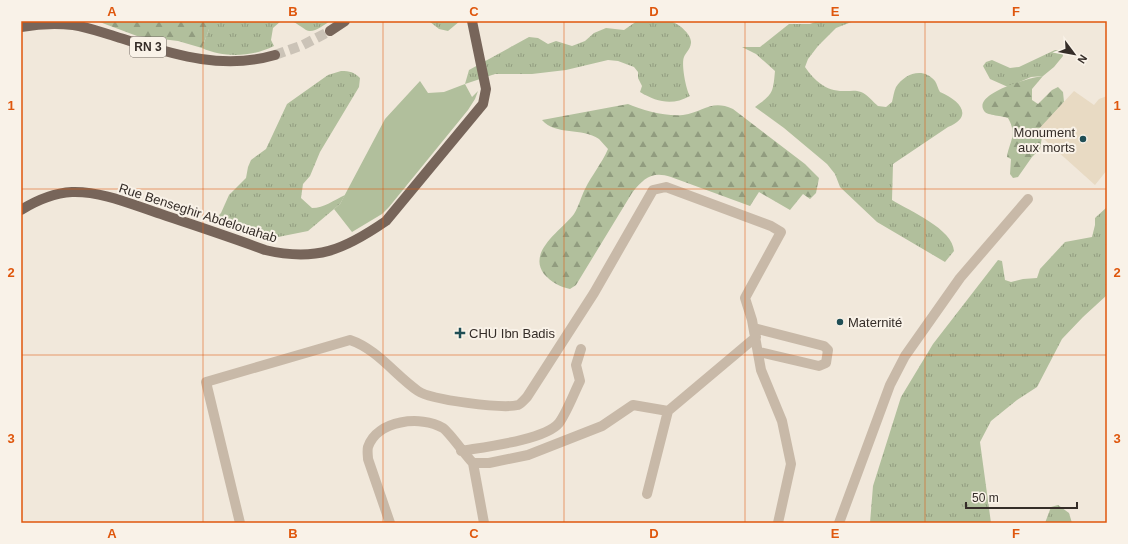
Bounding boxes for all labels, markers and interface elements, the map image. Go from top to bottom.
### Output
text: A [107,4,117,19]
text: B [288,4,298,19]
text: C [469,4,479,19]
text: D [649,4,659,19]
text: E [831,4,840,19]
text: F [1012,4,1020,19]
north arrow [1054,34,1094,74]
road number: RN 3 [130,37,166,57]
text: N [1075,53,1090,66]
text: 1 [7,98,15,113]
text: 1 [1113,98,1121,113]
place label: Monument aux morts [1014,125,1075,155]
marker: Monument aux morts [1078,134,1088,144]
street label: Rue Benseghir Abdelouahab [117,180,279,246]
text: 2 [7,265,15,280]
text: 2 [1113,265,1121,280]
place label: Maternité [848,315,902,330]
marker: Maternité [835,317,845,327]
place label: CHU Ibn Badis [469,326,555,341]
marker: CHU Ibn Badis [454,327,466,339]
text: 3 [7,431,15,446]
text: 3 [1113,431,1121,446]
scale bar [966,484,1077,510]
text: 50 m [972,491,999,505]
text: A [107,526,117,541]
text: B [288,526,298,541]
text: C [469,526,479,541]
text: D [649,526,659,541]
text: E [831,526,840,541]
text: F [1012,526,1020,541]

